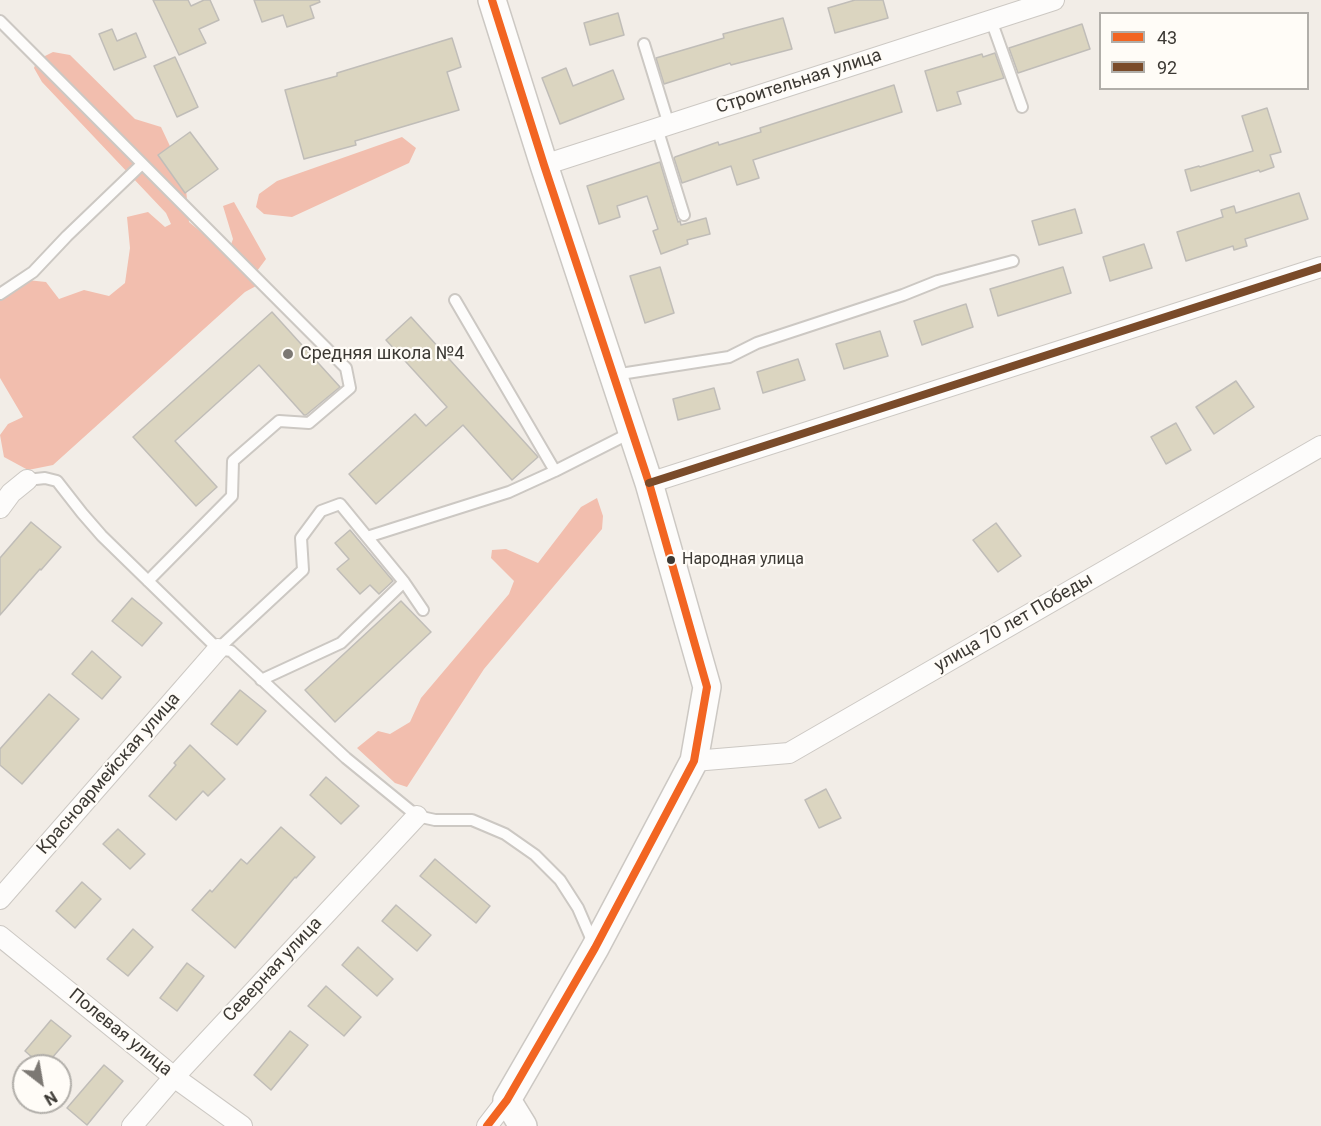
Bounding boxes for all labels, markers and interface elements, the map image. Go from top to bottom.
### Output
legend [1099,12,1309,90]
text: 43 [1157,27,1177,48]
street label: Строительная улица [714,45,884,119]
text: 92 [1157,57,1177,78]
place label: Средняя школа №4 [300,343,464,365]
marker: Средняя школа №4 [281,347,295,361]
place label: Народная улица [682,550,804,570]
marker: Народная улица [665,554,677,566]
street label: улица 70 лет Победы [931,569,1097,677]
street label: Красноармейская улица [33,689,185,859]
street label: Северная улица [219,913,327,1027]
street label: Полевая улица [64,985,176,1081]
north arrow [12,1054,72,1114]
text: N [41,1087,60,1109]

